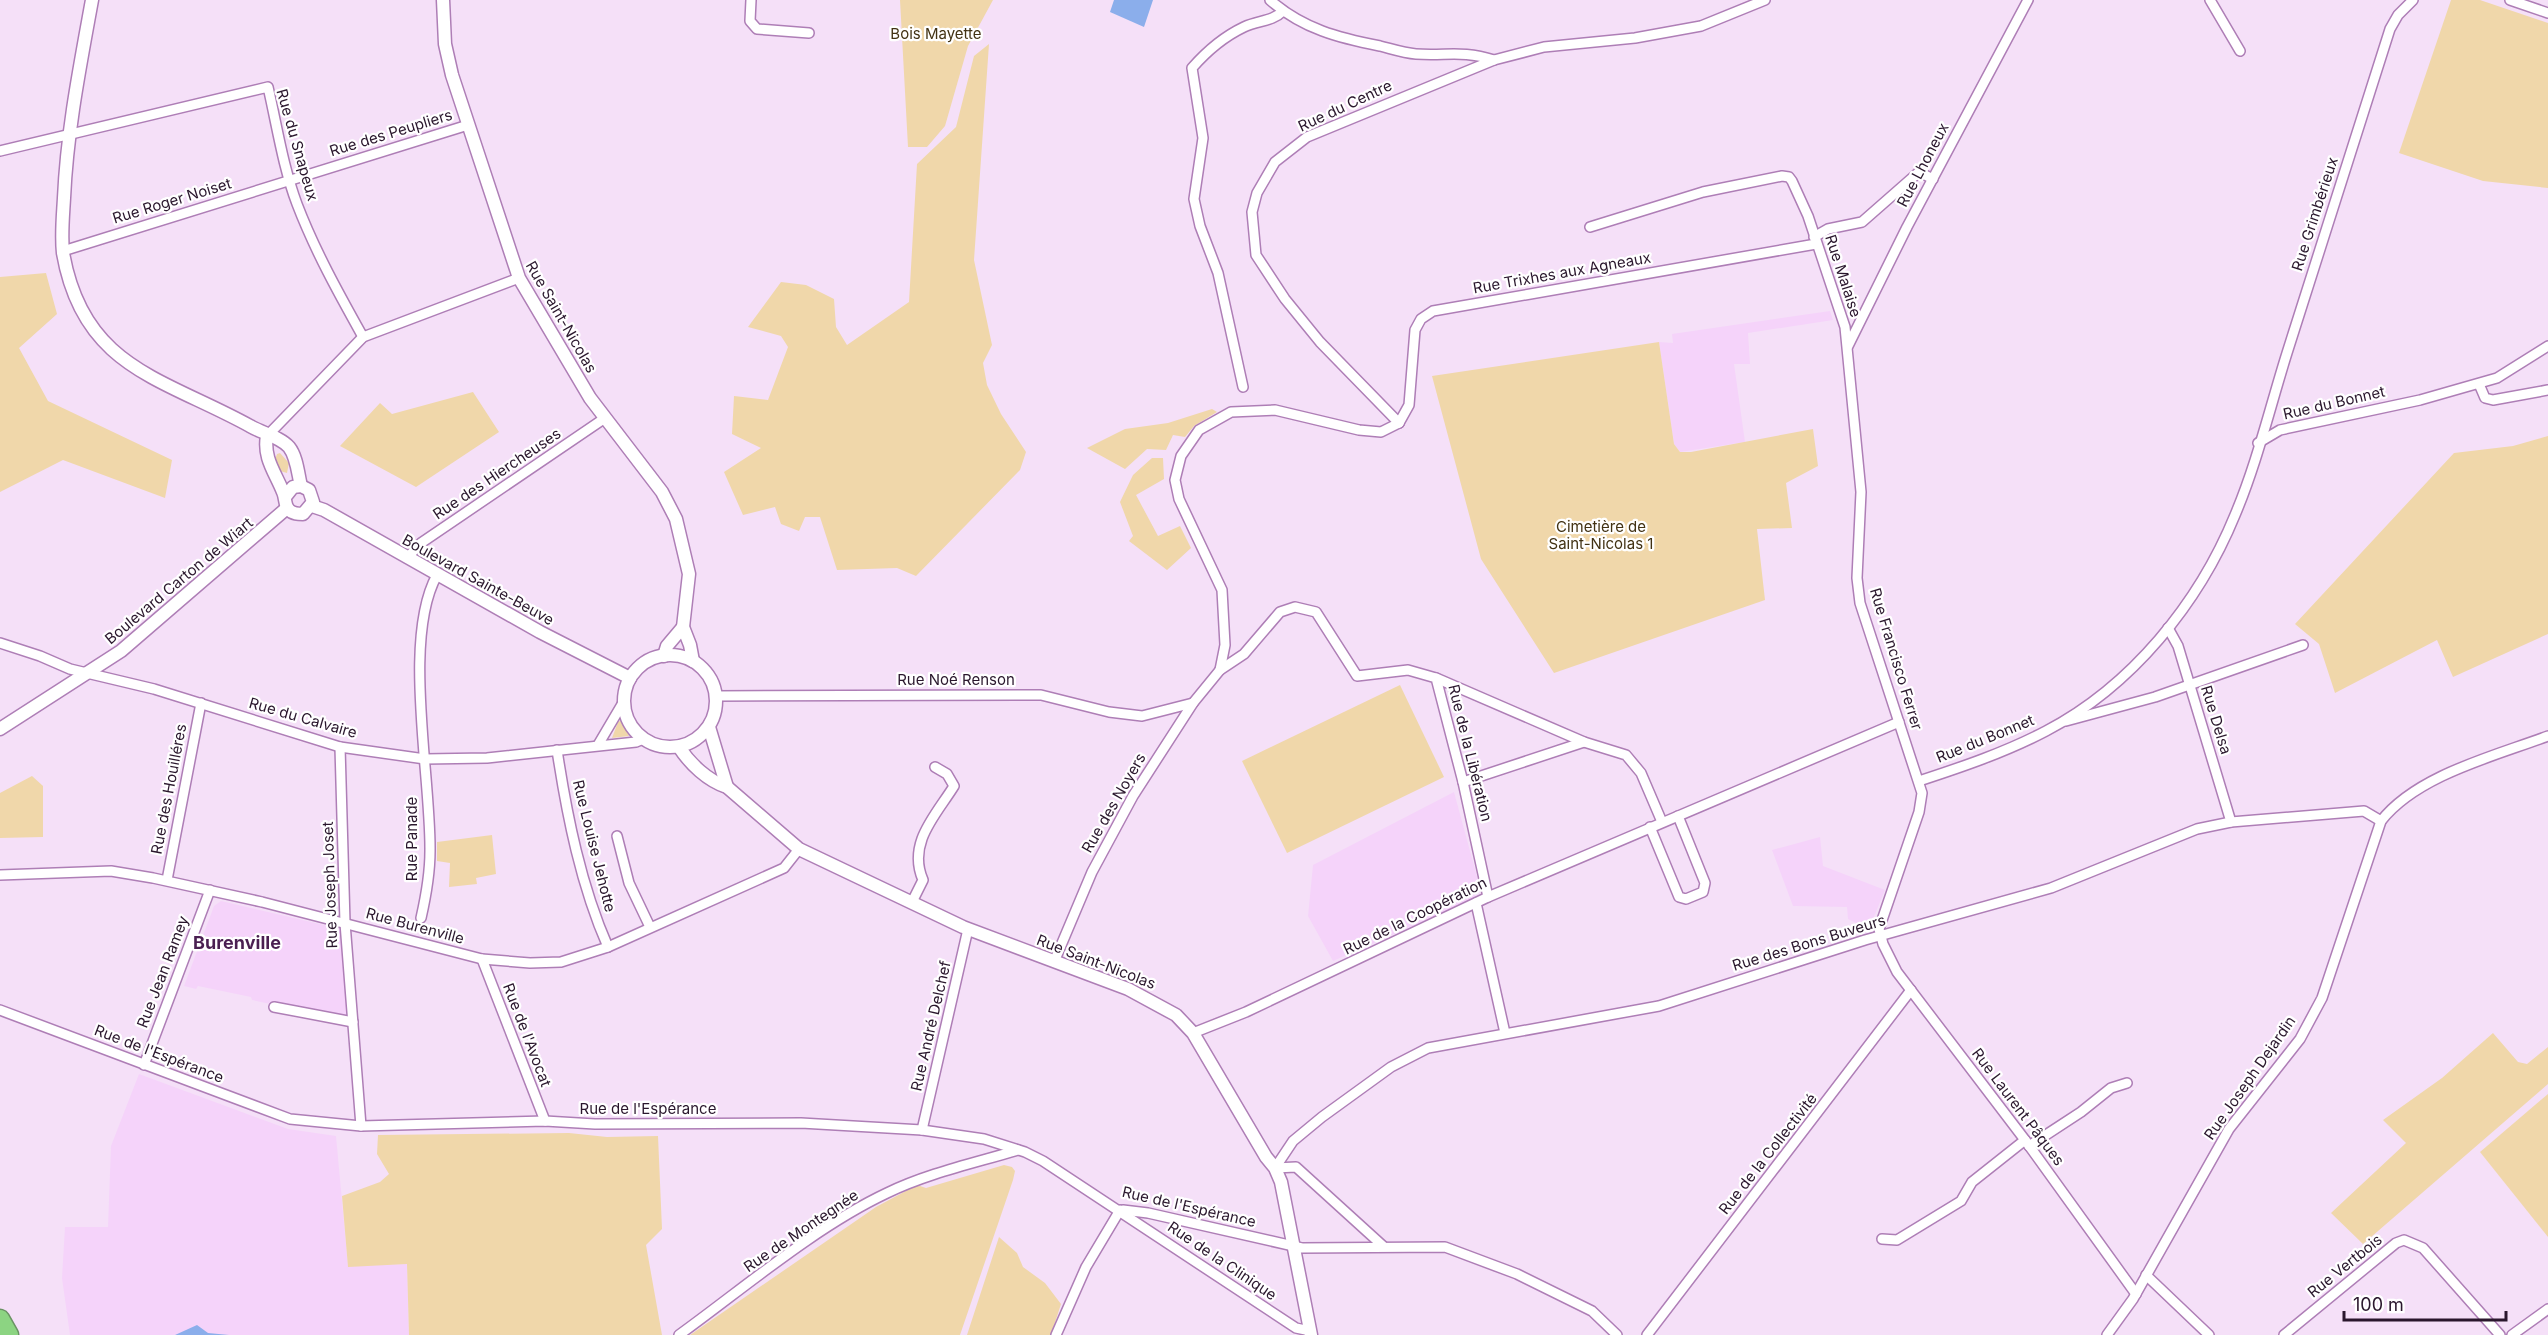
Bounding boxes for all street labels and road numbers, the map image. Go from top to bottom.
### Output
street label: Rue du Centre [1295,76,1395,136]
street label: Rue du Snapeux [272,87,323,203]
street label: Rue des Peupliers [327,105,455,160]
street label: Rue Lhoneux [1892,119,1953,210]
street label: Rue Grimbérieux [2287,155,2342,273]
street label: Rue Roger Noiset [110,173,234,228]
street label: Rue Malaise [1821,232,1866,320]
street label: Rue Trixhes aux Agneaux [1472,248,1652,298]
street label: Rue Saint-Nicolas [522,257,601,376]
street label: Rue du Bonnet [2281,382,2387,423]
street label: Rue des Hiercheuses [429,424,564,523]
street label: Boulevard Carton de Wiart [101,513,257,648]
street label: Boulevard Sainte-Beuve [399,530,557,629]
street label: Rue Francisco Ferrer [1866,586,1927,732]
street label: Rue Noé Renson [897,670,1015,689]
street label: Rue de la Libération [1444,682,1497,823]
street label: Rue Delsa [2197,683,2236,757]
street label: Rue du Calvaire [247,693,359,742]
street label: Rue du Bonnet [1933,710,2037,767]
street label: Rue des Houilléres [147,722,190,856]
street label: Rue des Noyers [1077,749,1150,856]
street label: Rue Louise Jehotte [569,778,620,914]
street label: Rue Panade [402,797,421,881]
street label: Rue Joseph Joset [318,821,341,949]
street label: Rue de la Coopération [1340,873,1490,959]
street label: Rue Burenville [364,903,466,948]
street label: Rue des Bons Buveurs [1730,910,1888,975]
street label: Rue Jean Ramey [132,913,193,1031]
street label: Rue Saint-Nicolas [1034,930,1158,993]
street label: Rue André Delchef [906,958,955,1093]
street label: Rue de l'Avocat [499,980,556,1089]
street label: Rue Joseph Dejardin [2200,1012,2299,1143]
street label: Rue de l'Espérance [92,1020,226,1087]
street label: Rue Laurent Pâques [1968,1044,2069,1169]
street label: Rue de la Collectivité [1714,1089,1821,1218]
street label: Rue de l'Espérance [580,1099,716,1118]
street label: Rue de l'Espérance [1120,1182,1258,1231]
street label: Rue de Montegnée [740,1185,862,1276]
street label: Rue de la Clinique [1164,1217,1280,1304]
street label: Rue Vertbois [2304,1230,2386,1301]

